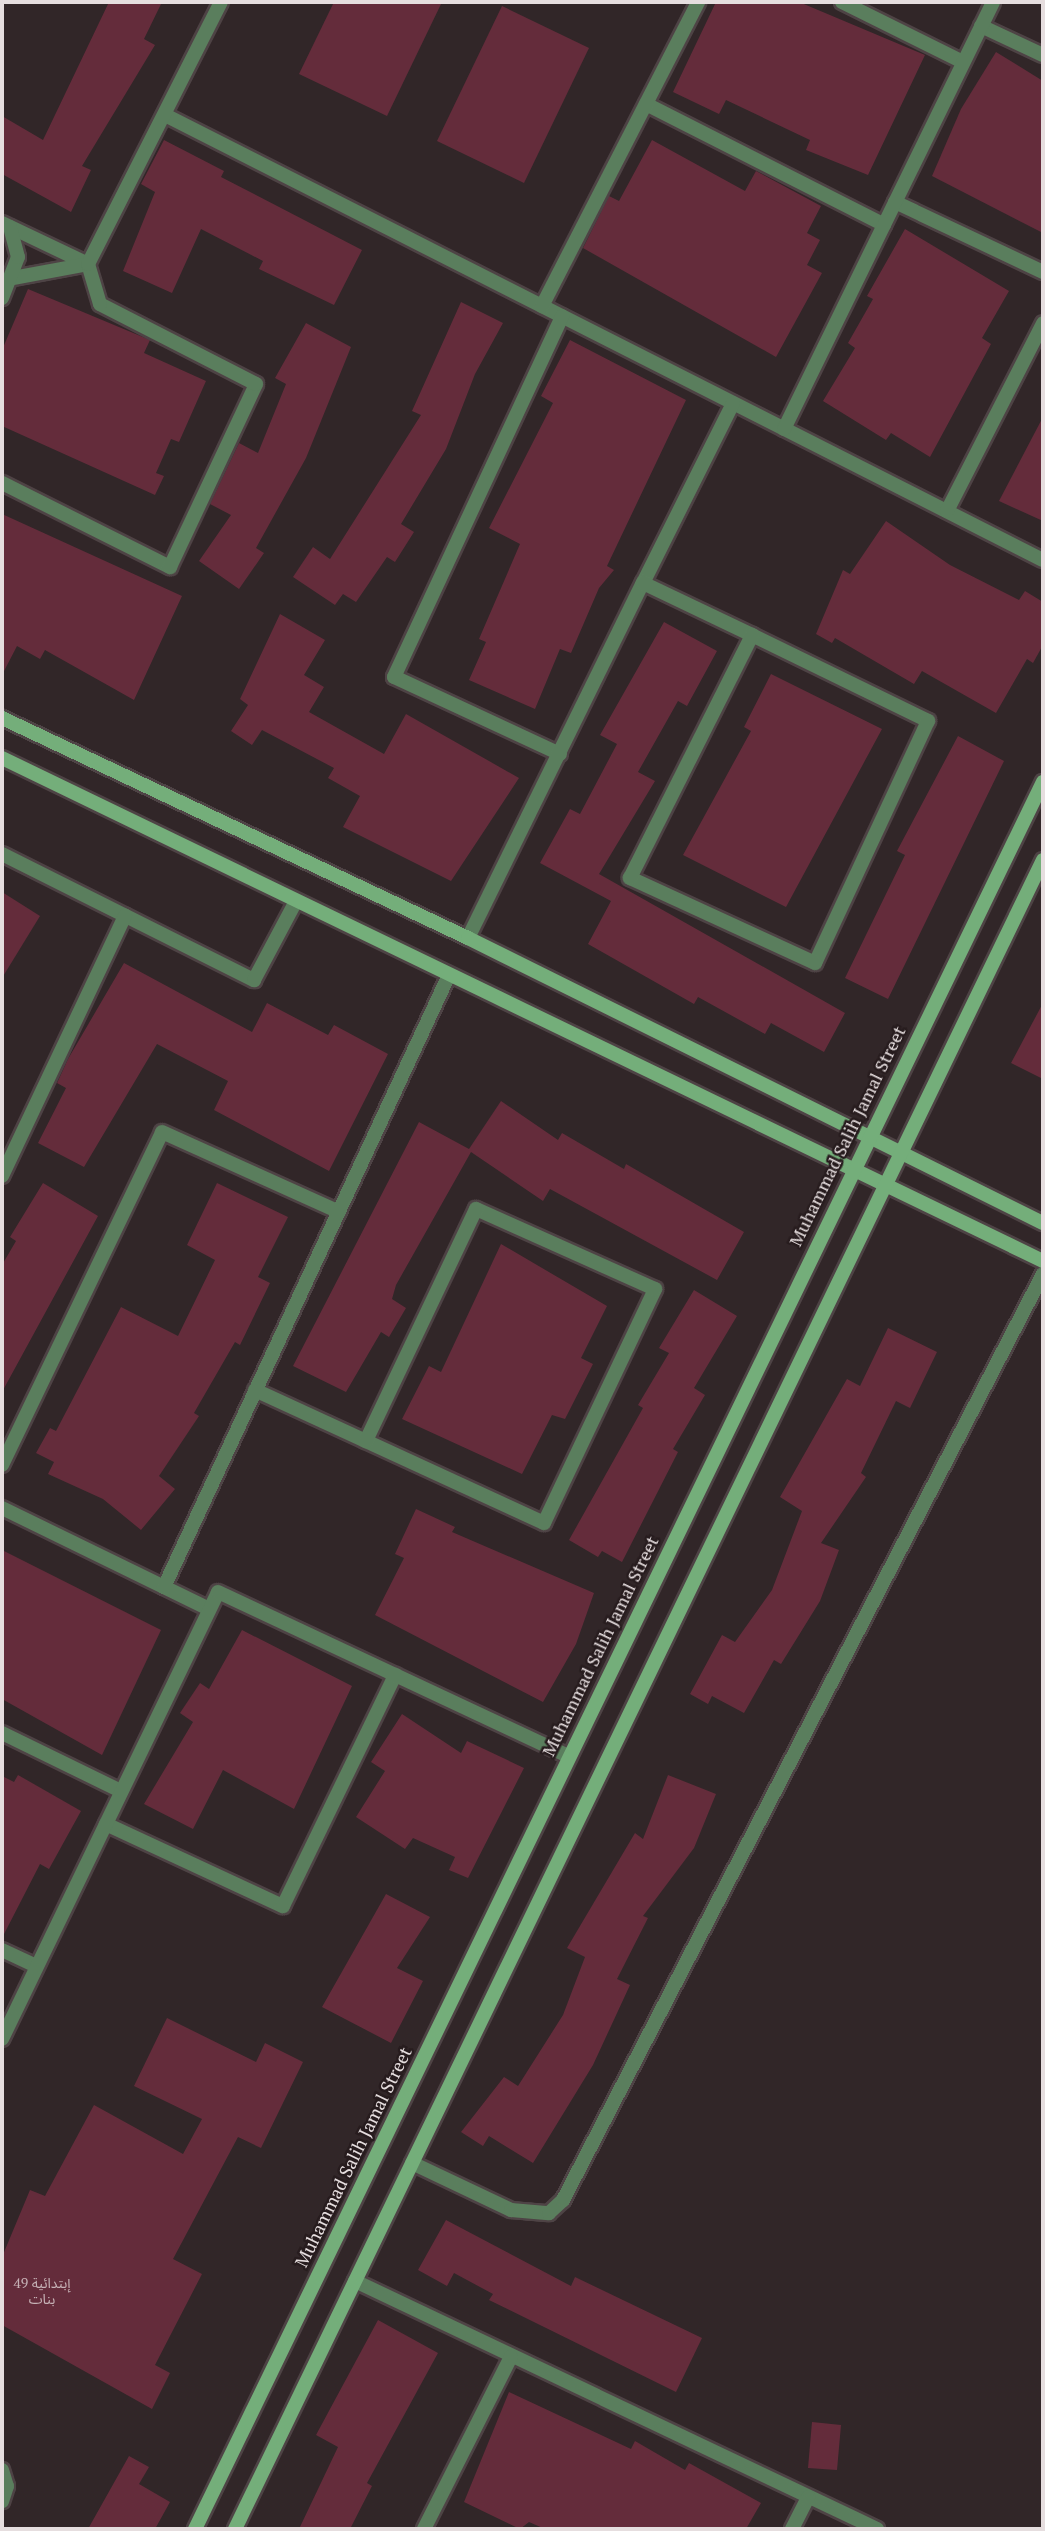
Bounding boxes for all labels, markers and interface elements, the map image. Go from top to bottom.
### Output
street label: Muhammad Salih Jamal Street [784,1022,910,1250]
street label: Muhammad Salih Jamal Street [537,1532,663,1760]
street label: Muhammad Salih Jamal Street [290,2043,416,2271]
house number: 49 إبتدائية بنات [13,2275,71,2308]

